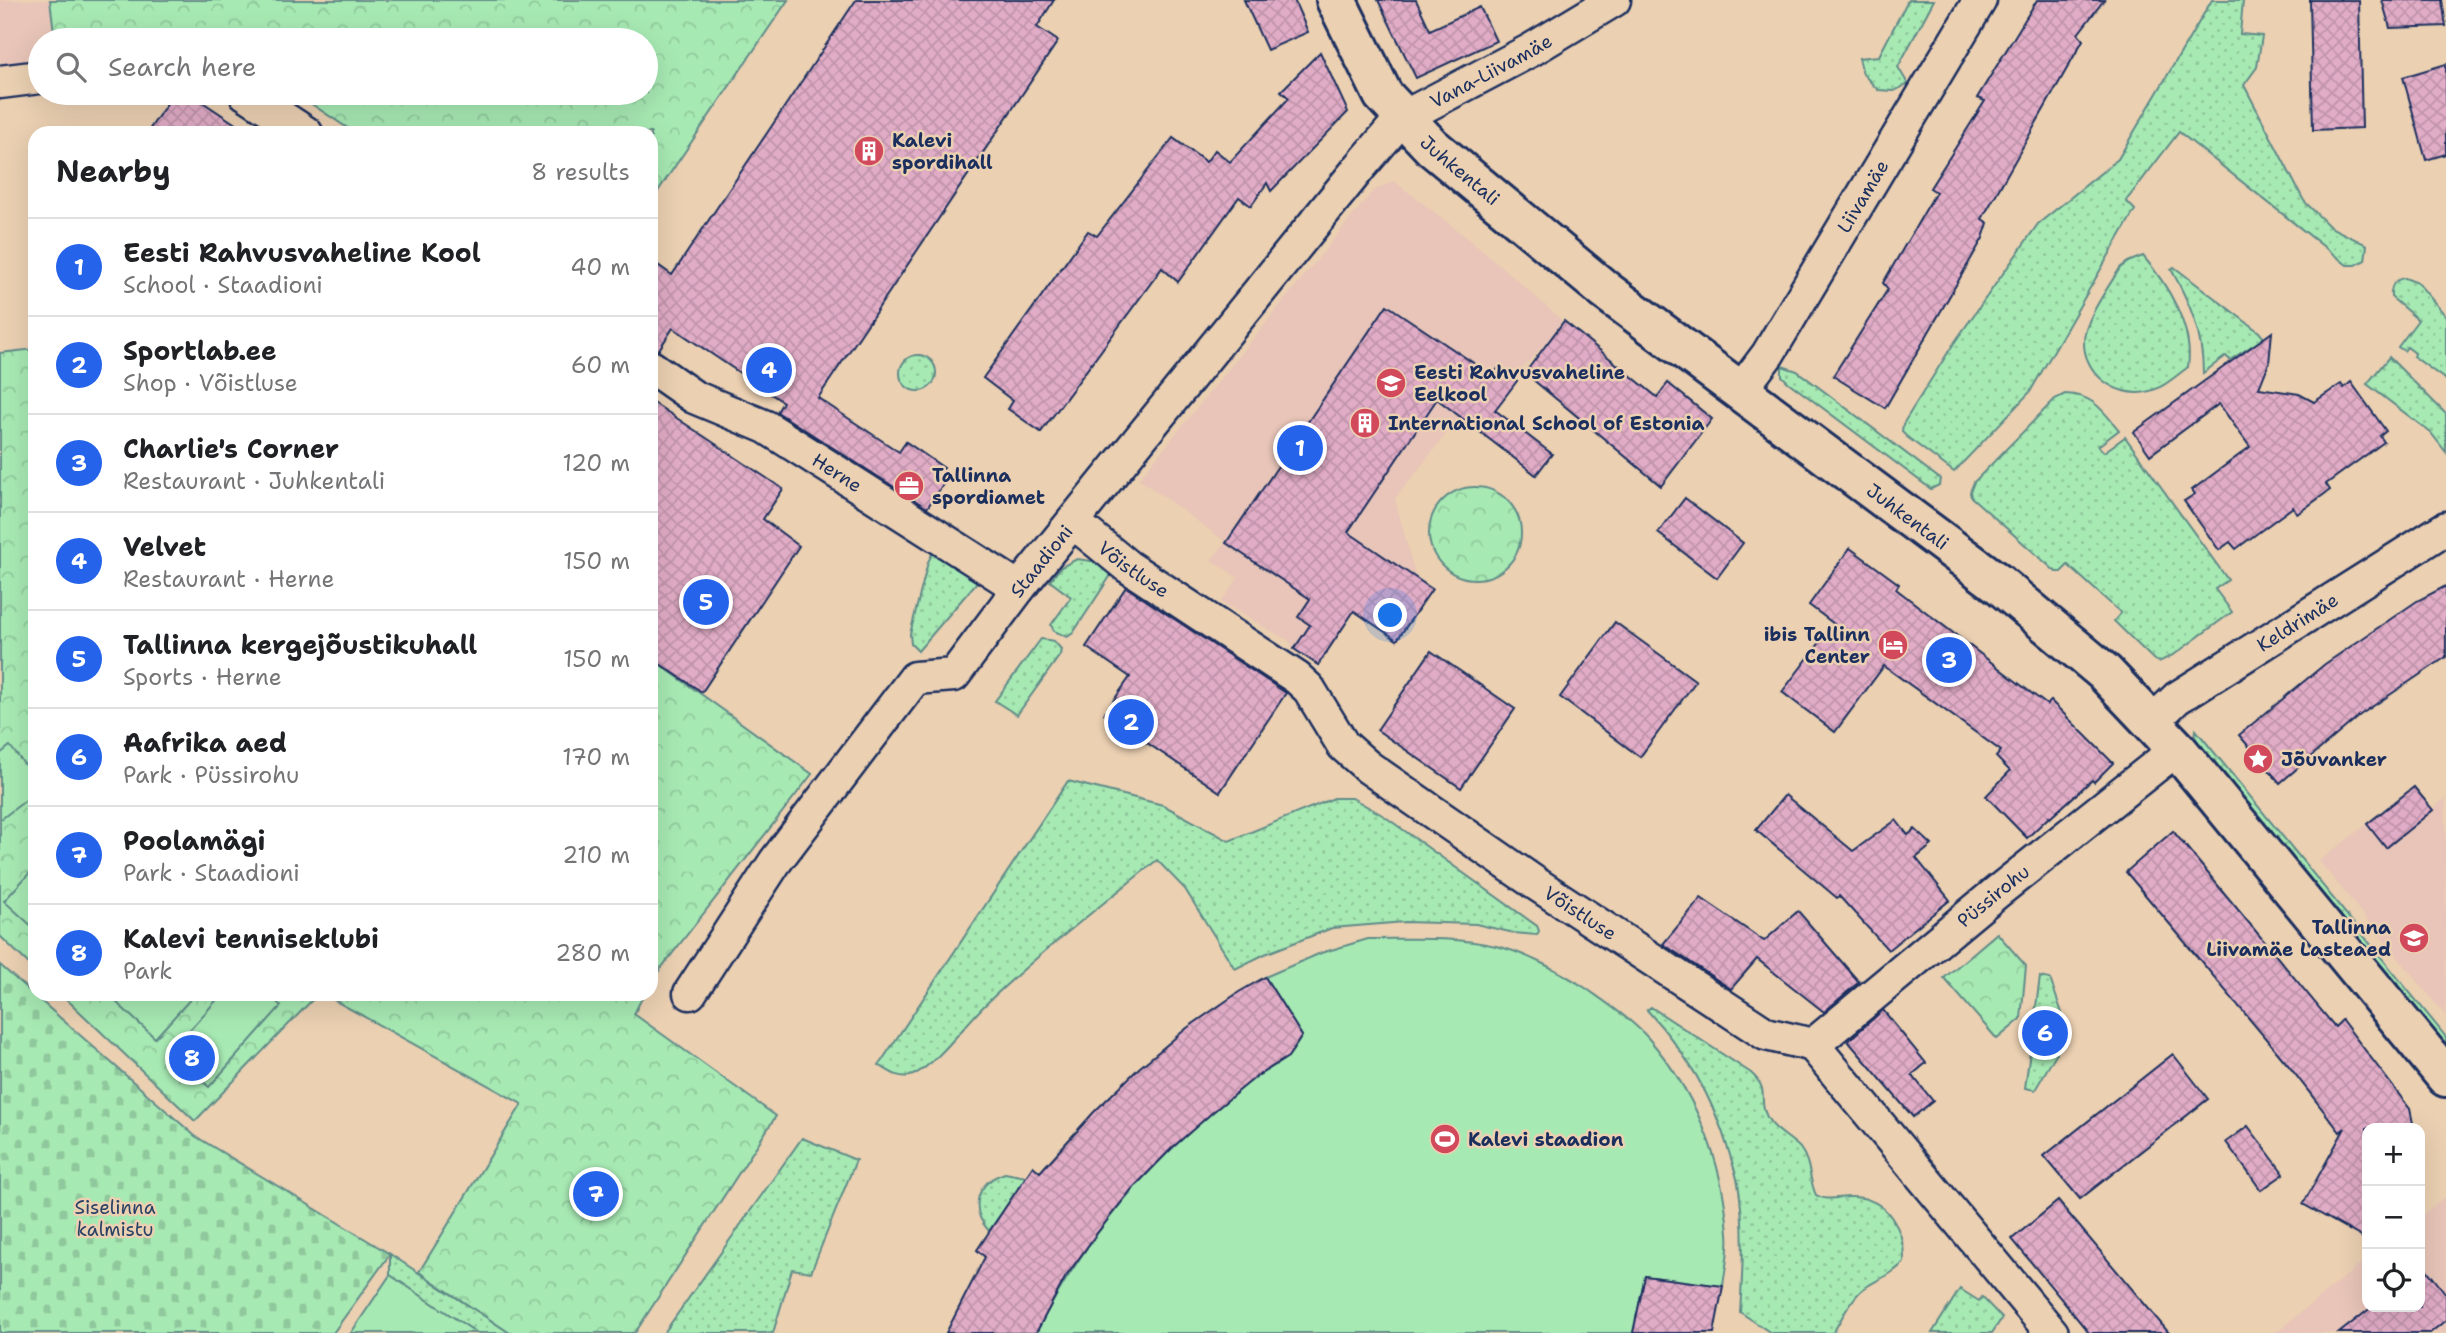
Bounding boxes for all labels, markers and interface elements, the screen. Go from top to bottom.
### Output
search box [28,28,658,105]
street label: Vana-Liivamäe [1425,28,1557,114]
icon: search [52,48,90,86]
text: Search here [108,49,257,84]
place label: Kalevi spordihall [892,128,993,175]
street label: Juhkentali [1415,130,1505,211]
building icon: Kalevi spordihall [852,134,886,168]
text: Nearby [56,151,171,192]
street label: Liivamäe [1831,155,1894,237]
text: 8 results [531,157,630,187]
text: Eesti Rahvusvaheline Kool [123,235,481,270]
text: 1 [74,252,84,282]
text: 40 m [570,252,630,282]
text: School · Staadioni [123,270,323,300]
text: Sportlab.ee [123,333,277,368]
pin: 4 [746,344,792,396]
text: 2 [71,350,87,380]
text: 60 m [571,350,630,380]
place label: Eesti Rahvusvaheline Eelkool [1414,360,1625,407]
school or university icon: Eesti Rahvusvaheline Eelkool [1374,366,1408,400]
text: Shop · Võistluse [123,368,298,398]
building icon: International School of Estonia [1348,406,1382,440]
place label: International School of Estonia [1388,411,1705,436]
pin: 1 [1277,422,1323,474]
text: Charlie's Corner [123,431,339,466]
street label: Herne [808,447,867,498]
text: 3 [71,448,87,478]
text: 120 m [562,448,630,478]
place label: Tallinna spordiamet [932,463,1045,510]
text: Restaurant · Juhkentali [123,466,385,496]
office icon: Tallinna spordiamet [892,469,926,503]
street label: Juhkentali [1862,477,1954,555]
street label: Staadioni [1004,519,1078,602]
text: Velvet [123,529,206,564]
street label: Võistluse [1093,535,1174,603]
text: 4 [71,546,87,576]
text: 150 m [563,546,630,576]
text: Restaurant · Herne [123,564,334,594]
pin: 5 [683,576,729,628]
street label: Keldrimäe [2252,587,2343,657]
your location [1373,598,1407,632]
place label: ibis Tallinn Center [1764,622,1870,669]
text: Tallinna kergejõustikuhall [123,627,477,662]
hotel icon: ibis Tallinn Center [1876,628,1910,662]
pin: 3 [1926,634,1972,686]
text: 5 [72,644,86,674]
text: 150 m [563,644,630,674]
text: Sports · Herne [123,662,282,692]
pin: 2 [1108,696,1154,748]
text: Aafrika aed [123,725,287,760]
text: 6 [71,742,87,772]
text: 170 m [562,742,630,772]
place icon: Jõuvanker [2241,742,2275,776]
place label: Jõuvanker [2281,747,2387,772]
text: Park · Püssirohu [123,760,299,790]
text: Poolamägi [123,823,265,858]
text: 7 [71,840,87,870]
text: 210 m [562,840,630,870]
text: Park · Staadioni [123,858,300,888]
street label: Püssirohu [1952,859,2035,933]
street label: Võistluse [1539,880,1622,946]
place label: Tallinna Liivamäe Lasteaed [2206,915,2391,962]
text: Kalevi tenniseklubi [123,921,379,956]
school or university icon: Tallinna Liivamäe Lasteaed [2397,921,2431,955]
text: 8 [71,938,87,968]
text: 280 m [555,938,630,968]
text: Park [123,956,172,986]
pin: 6 [2022,1007,2068,1059]
pin: 8 [169,1032,215,1084]
sports icon: Kalevi staadion [1428,1122,1462,1156]
map controls [2362,1123,2425,1312]
button: + [2362,1123,2425,1186]
place label: Kalevi staadion [1468,1127,1624,1152]
pin: 7 [573,1168,619,1220]
button: − [2362,1186,2425,1249]
park label: Siselinna kalmistu [75,1195,156,1242]
button: locate [2362,1249,2425,1312]

